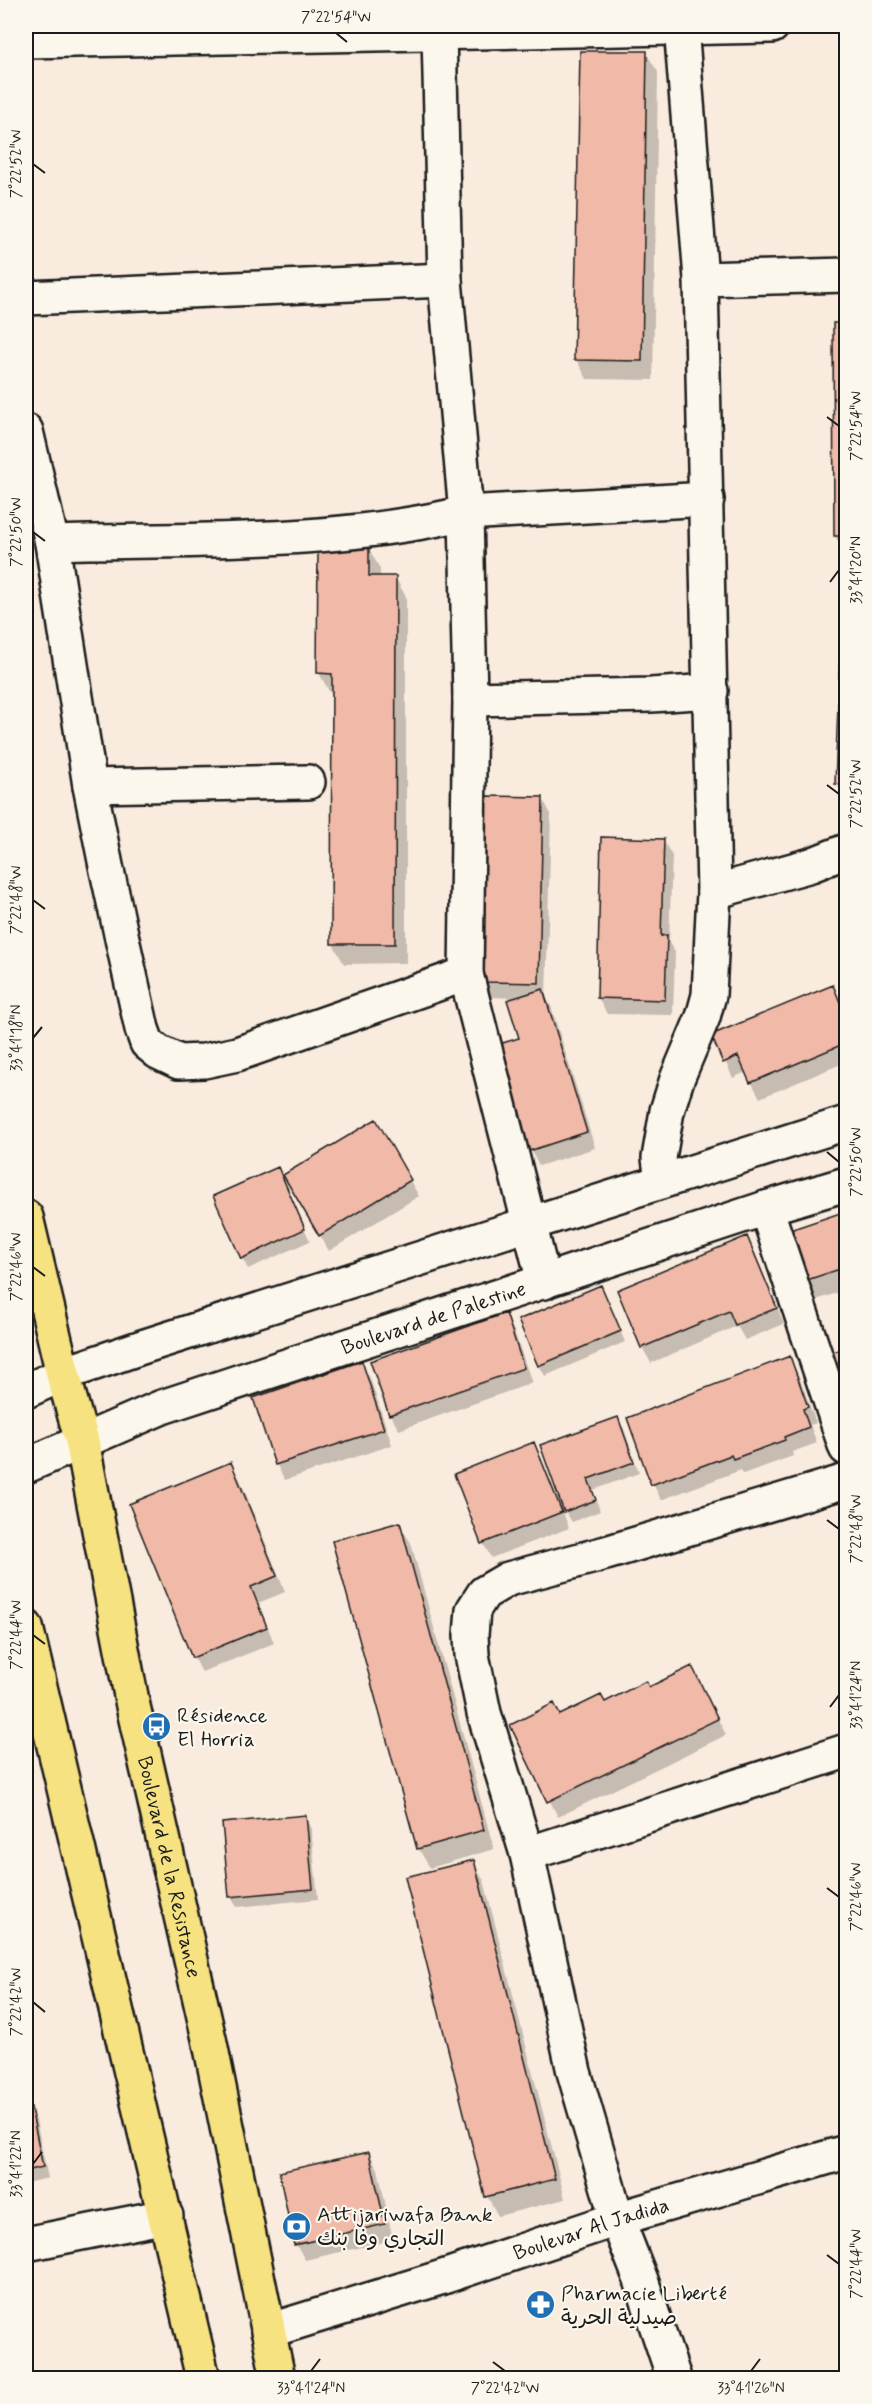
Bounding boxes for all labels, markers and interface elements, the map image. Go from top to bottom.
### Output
text: 7°22'54"W [301,8,371,28]
text: 7°22'52"W [7,130,27,198]
text: 7°22'54"W [847,391,867,461]
text: 7°22'50"W [7,497,27,567]
text: 33°41'20"N [847,536,867,604]
text: 7°22'52"W [847,760,867,828]
text: 7°22'48"W [7,866,27,934]
text: 33°41'18"N [7,1005,27,1071]
text: 7°22'50"W [847,1127,867,1197]
text: 7°22'46"W [7,1233,27,1301]
street label: Boulevard de Palestine [338,1275,530,1362]
text: 7°22'48"W [847,1495,867,1563]
text: 7°22'44"W [7,1600,27,1670]
text: 33°41'24"N [847,1661,867,1729]
place label: Résidence El Horria [177,1702,268,1754]
bus stop icon: Résidence El Horria [140,1711,172,1743]
street label: Boulevard de la Resistance [130,1754,208,1981]
text: 7°22'46"W [847,1863,867,1931]
text: 7°22'42"W [7,1968,27,2036]
text: 33°41'22"N [7,2130,27,2198]
street label: Boulevar Al Jadida [510,2191,673,2268]
place label: Attijariwafa Bank التجاري وفا بنك [317,2201,493,2253]
bank icon: Attijariwafa Bank التجاري وفا بنك [280,2210,312,2242]
text: 7°22'44"W [847,2229,867,2299]
place label: Pharmacie Liberté صيدلية الحرية [561,2280,727,2332]
pharmacy icon: Pharmacie Liberté صيدلية الحرية [524,2289,556,2321]
text: 33°41'24"N [277,2379,345,2399]
text: 7°22'42"W [471,2379,539,2399]
text: 33°41'26"N [717,2379,785,2399]

